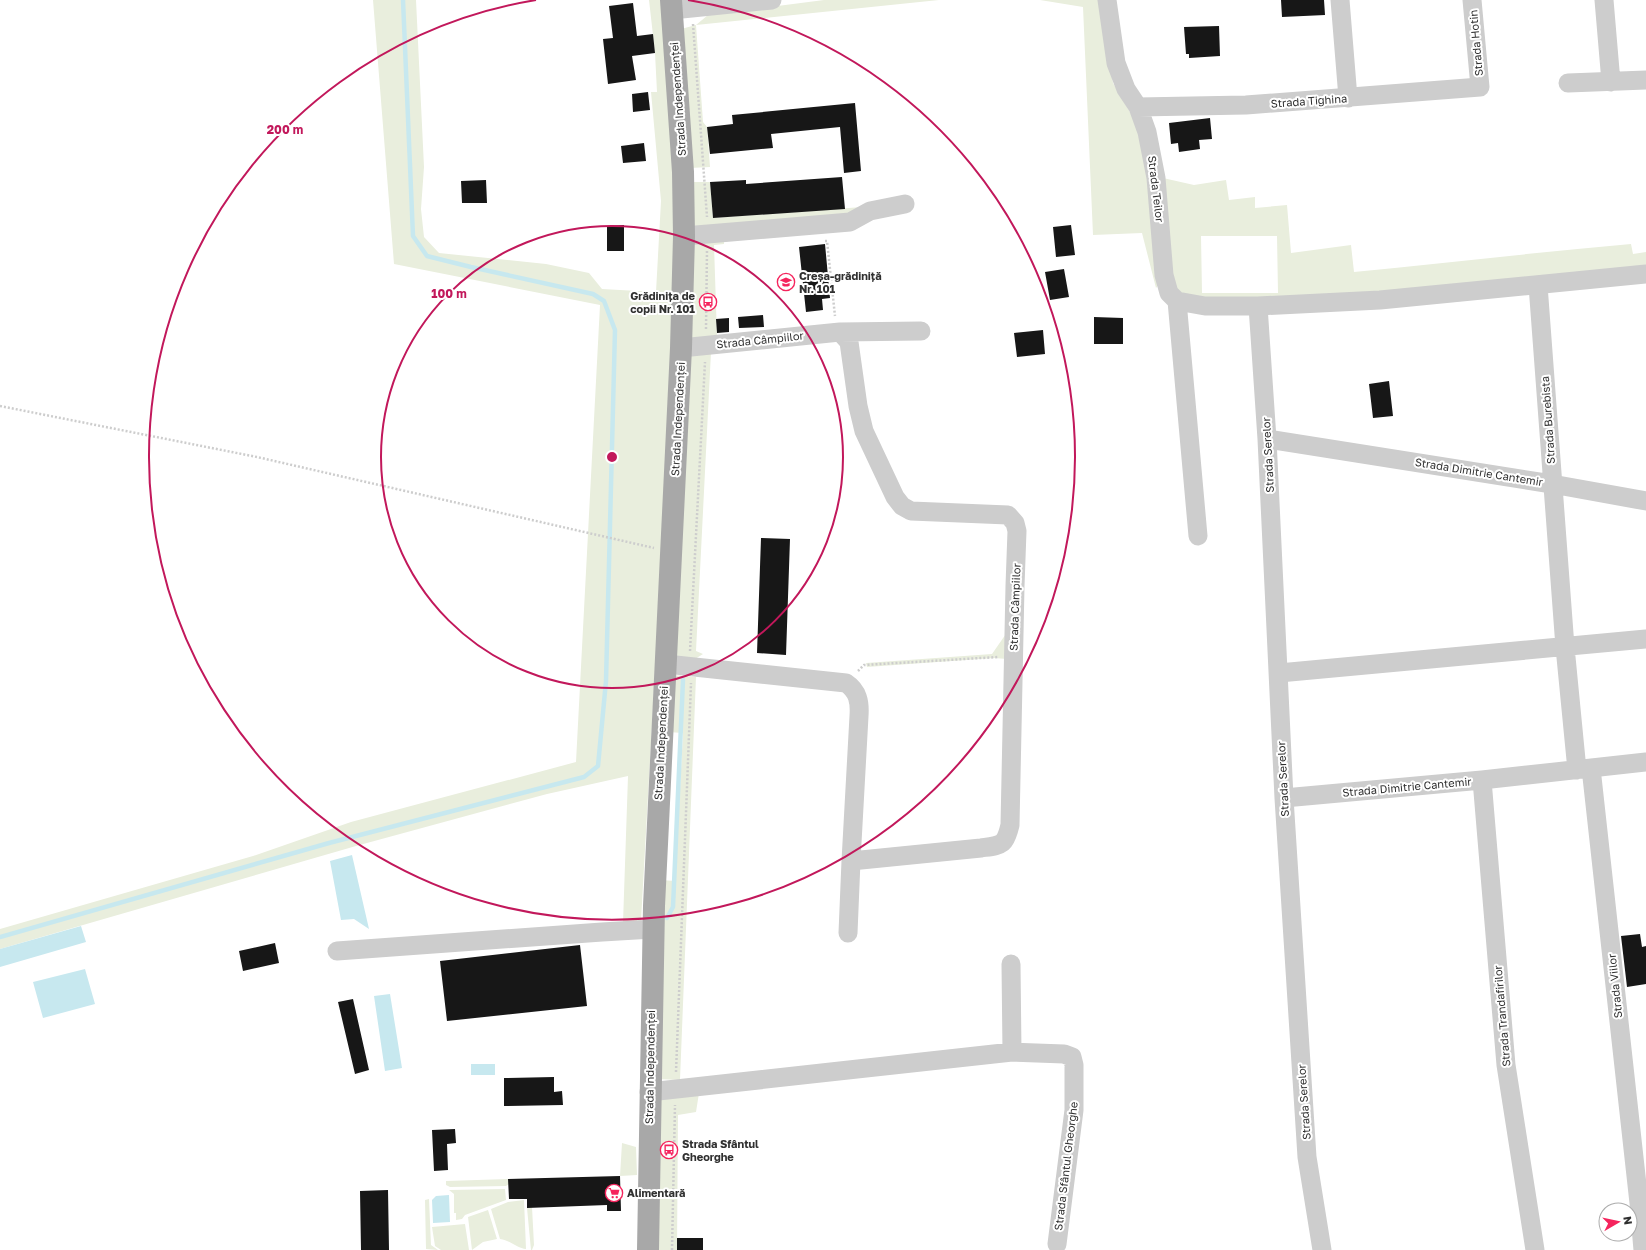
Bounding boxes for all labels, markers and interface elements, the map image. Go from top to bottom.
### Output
street label: Strada Hotin [1466,9,1485,77]
street label: Strada Independenței [667,41,689,156]
street label: Strada Tighina [1270,91,1348,110]
text: 200 m [267,122,303,137]
street label: Strada Teilor [1146,155,1167,224]
place label: Creșa-grădiniță Nr. 101 [799,269,882,295]
school or university icon: Creșa-grădiniță Nr. 101 [776,272,796,292]
text: 100 m [431,286,467,301]
place label: Grădinița de copii Nr. 101 [630,289,696,315]
bus stop icon: Grădinița de copii Nr. 101 [698,292,718,312]
street label: Strada Câmpiilor [716,328,805,351]
street label: Strada Independenței [668,362,688,476]
street label: Strada Burebista [1538,376,1557,464]
street label: Strada Serelor [1259,416,1276,493]
centre of rings [605,450,619,464]
street label: Strada Dimitrie Cantemir [1414,455,1545,488]
street label: Strada Câmpiilor [1006,562,1023,651]
street label: Strada Independenței [651,686,671,800]
street label: Strada Serelor [1274,740,1291,817]
street label: Strada Dimitrie Cantemir [1342,774,1473,799]
street label: Strada Viilor [1605,952,1624,1019]
street label: Strada Trandafirilor [1491,964,1512,1067]
street label: Strada Independenței [642,1010,658,1124]
street label: Strada Serelor [1294,1063,1313,1140]
street label: Strada Sfântul Gheorghe [1051,1101,1080,1231]
place label: Strada Sfântul Gheorghe [682,1137,759,1163]
bus stop icon: Strada Sfântul Gheorghe [659,1140,679,1160]
supermarket icon: Alimentară [604,1183,624,1203]
place label: Alimentară [627,1186,685,1199]
north arrow [1598,1202,1638,1242]
text: N [1621,1215,1635,1226]

